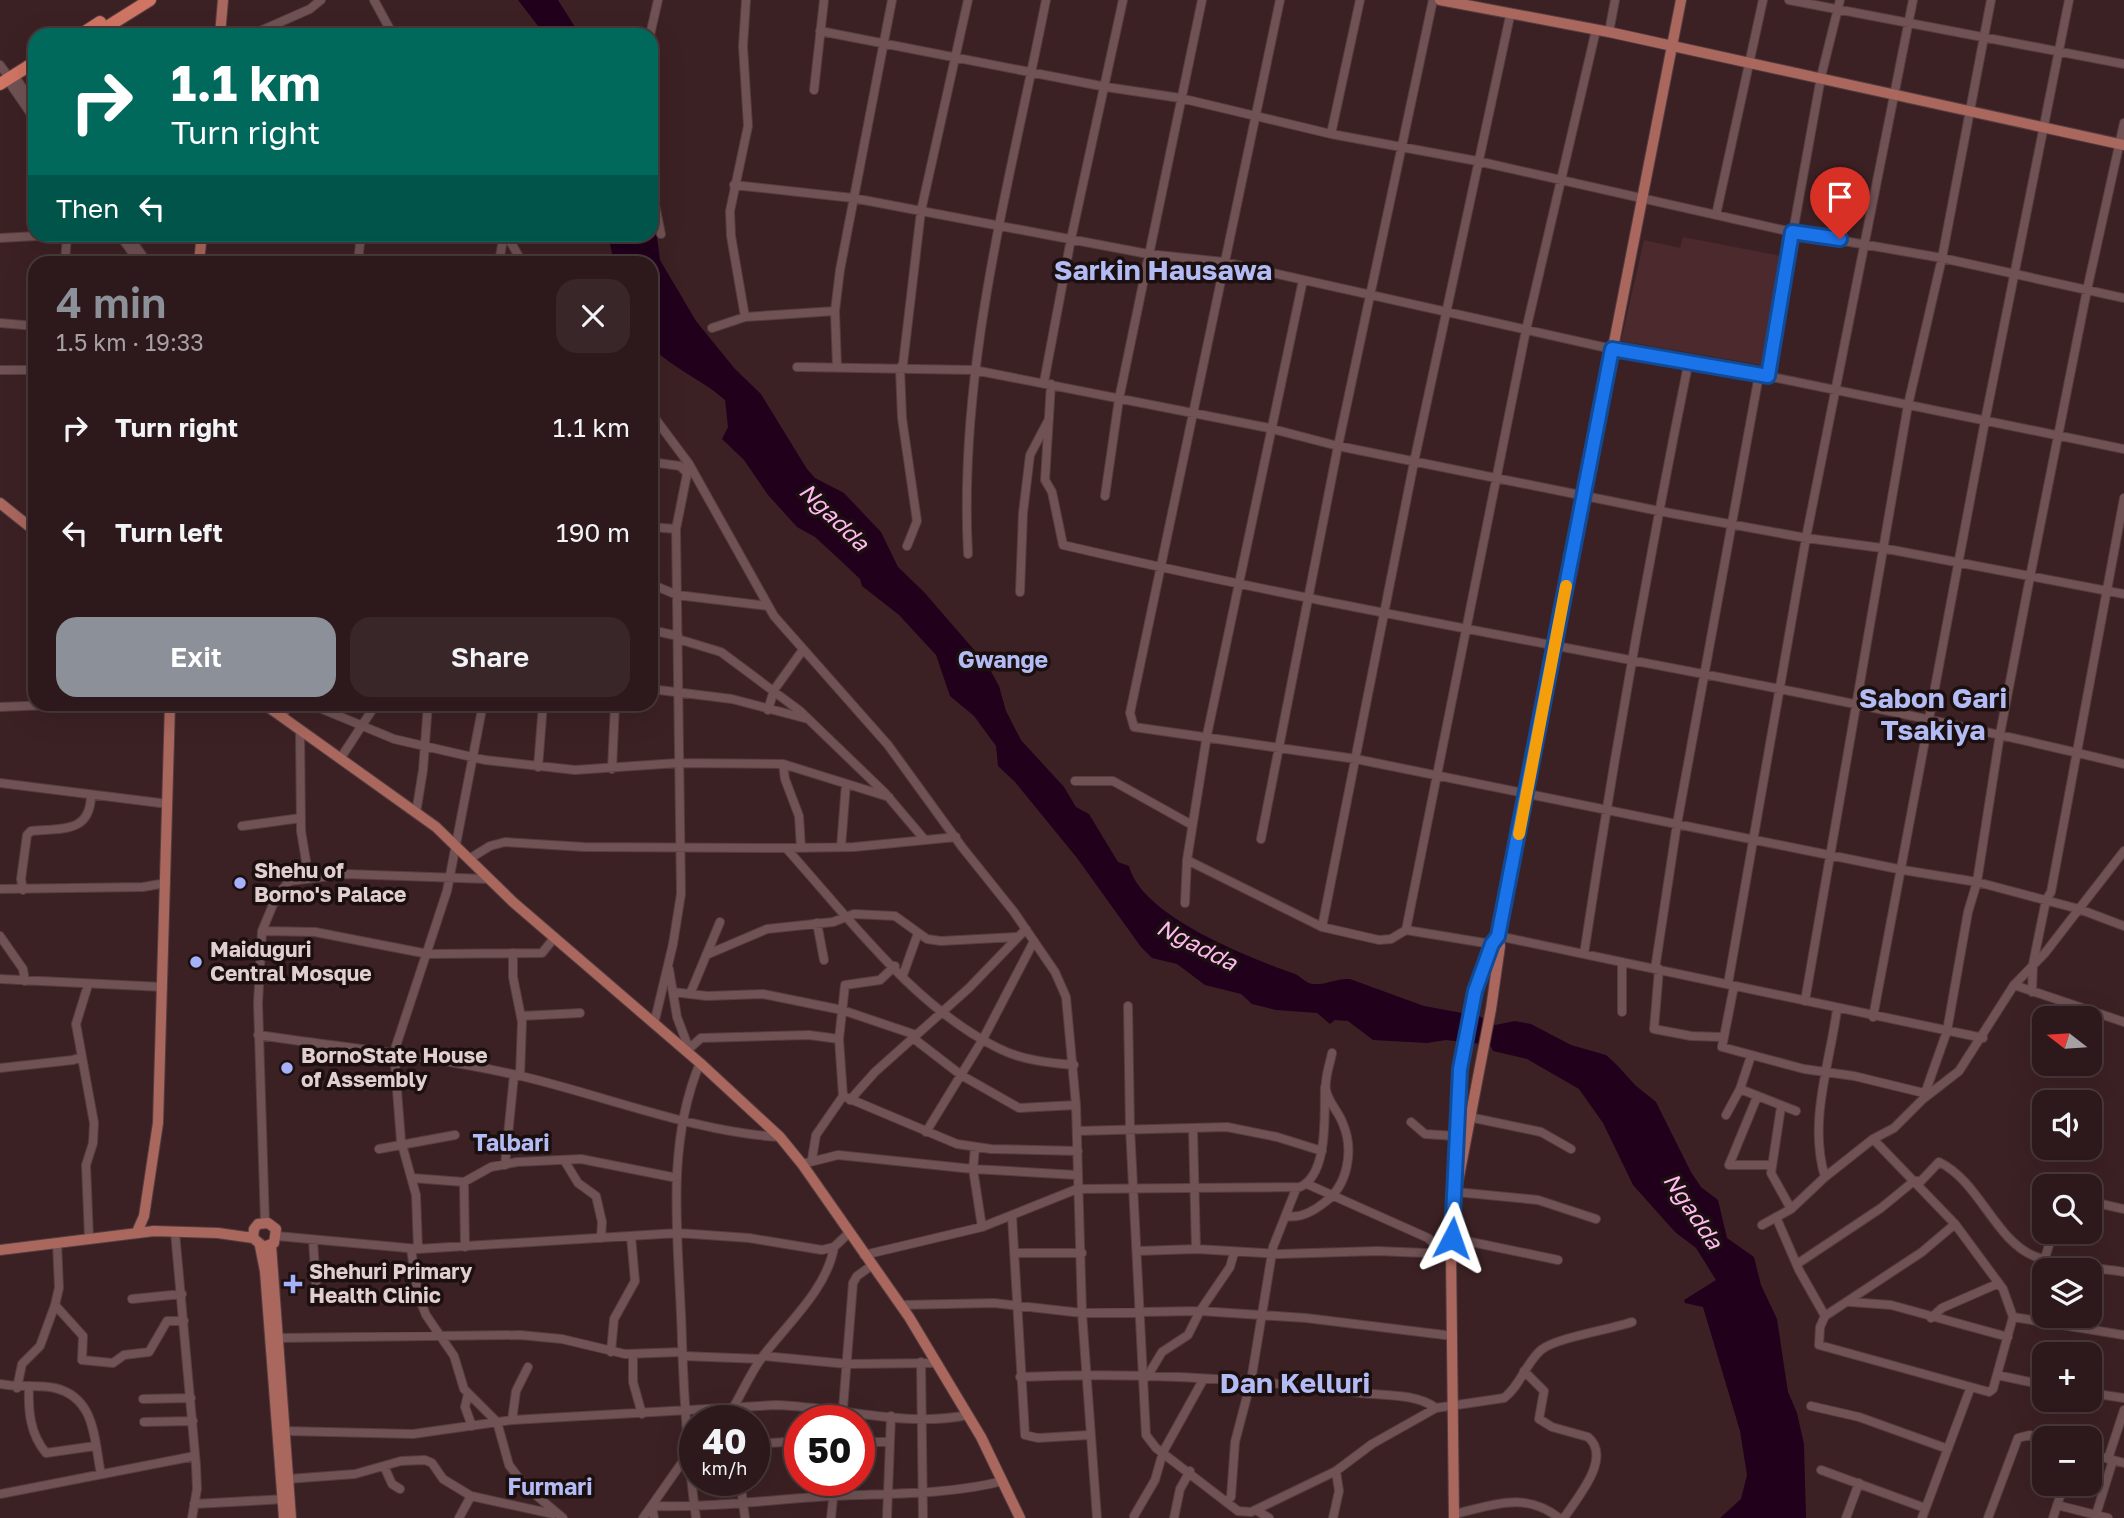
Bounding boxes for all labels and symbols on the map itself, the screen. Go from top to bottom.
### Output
pin [1810,167,1870,239]
district label: Sarkin Hausawa [1054,253,1272,286]
water label: Ngadda [794,476,876,557]
district label: Gwange [958,645,1048,673]
district label: Sabon Gari Tsakiya [1859,681,2007,746]
place label: Shehu of Borno's Palace [254,857,406,907]
marker: Shehu of Borno's Palace [232,875,248,891]
water label: Ngadda [1153,912,1243,977]
place label: Maiduguri Central Mosque [210,936,372,986]
marker: Maiduguri Central Mosque [188,954,204,970]
north arrow [2032,1006,2102,1076]
place label: BornoState House of Assembly [301,1042,488,1092]
marker: BornoState House of Assembly [279,1060,295,1076]
district label: Talbari [473,1128,549,1156]
water label: Ngadda [1658,1167,1730,1255]
position arrow [1415,1201,1489,1275]
place label: Shehuri Primary Health Clinic [309,1258,473,1308]
marker: Shehuri Primary Health Clinic [283,1274,303,1294]
district label: Dan Kelluri [1220,1366,1370,1399]
speed limit sign: 50 [784,1405,875,1496]
district label: Furmari [507,1472,593,1500]

